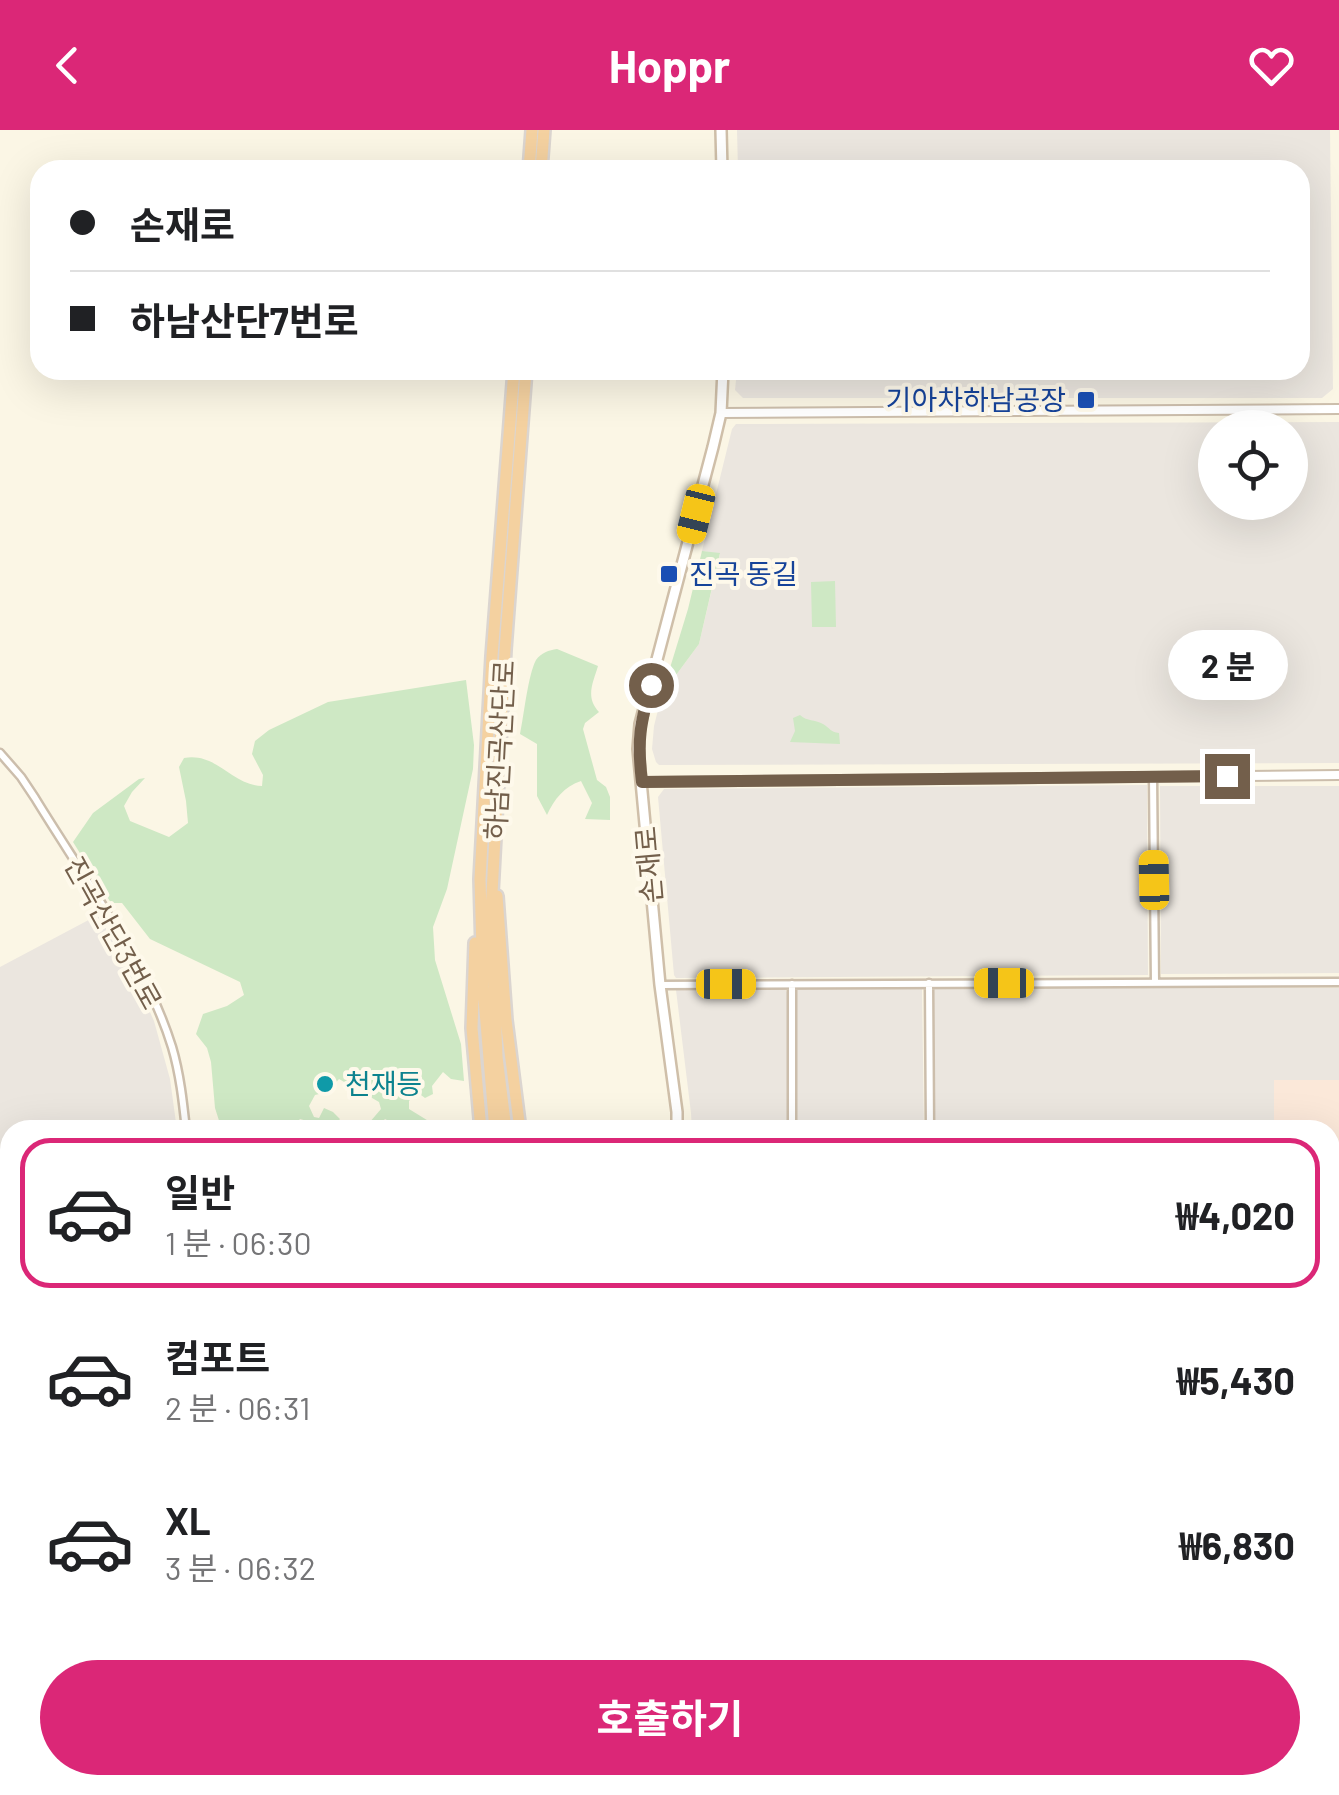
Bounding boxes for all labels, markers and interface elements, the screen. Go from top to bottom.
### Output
icon: back [40,38,95,93]
text: Hoppr [609,38,730,92]
icon: heart [1244,38,1299,93]
text: 손재로 [130,201,235,247]
text: 하남산단7번로 [130,297,359,343]
place label: 기아차하남공장 [886,382,1066,416]
marker: 기아차하남공장 [1075,389,1097,411]
map controls [1198,410,1308,520]
button: locate [1198,410,1308,520]
car [674,481,718,547]
place label: 진곡 동길 [689,556,798,590]
marker: 진곡 동길 [658,563,680,585]
callout: 2 분 [1167,631,1287,701]
text: 2 분 [1201,646,1255,684]
street label: 하남진곡산단로 [477,659,521,841]
route start [629,663,674,708]
route end [1205,754,1250,799]
street label: 손재로 [628,825,668,905]
street label: 진곡산단3번로 [58,850,170,1015]
car [1138,850,1170,910]
car [974,968,1034,998]
car [696,969,756,999]
place label: 천재등 [345,1066,422,1100]
marker: 천재등 [314,1073,336,1095]
icon: car [45,1168,135,1258]
text: 일반 [165,1169,235,1215]
text: ₩4,020 [1176,1192,1295,1238]
text: 1 분 · 06:30 [165,1223,312,1261]
icon: car [45,1333,135,1423]
text: 컴포트 [165,1334,270,1380]
text: ₩5,430 [1177,1357,1295,1403]
text: 2 분 · 06:31 [165,1388,310,1426]
text: XL [165,1497,211,1543]
icon: car [45,1498,135,1588]
text: ₩6,830 [1179,1522,1295,1568]
text: 3 분 · 06:32 [165,1548,316,1586]
button: 호출하기 [40,1660,1300,1775]

